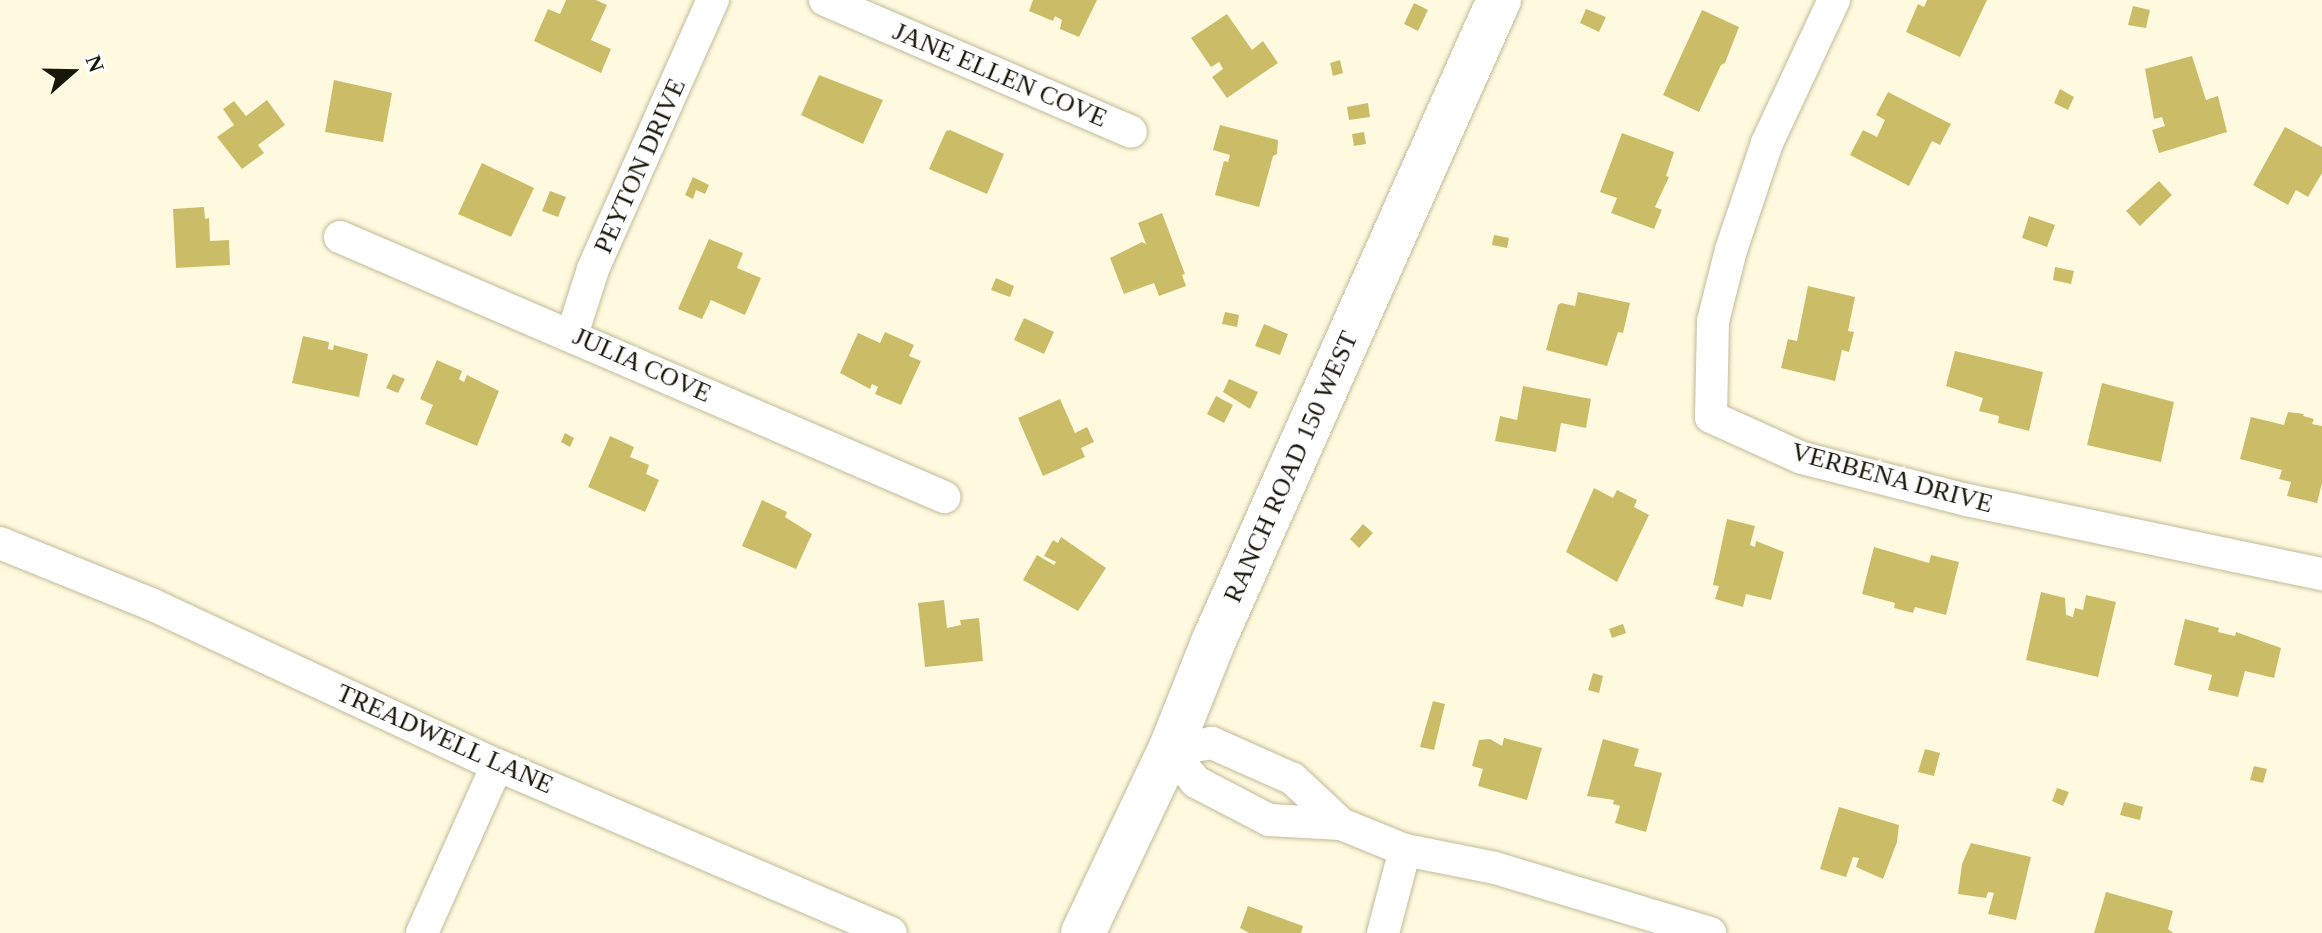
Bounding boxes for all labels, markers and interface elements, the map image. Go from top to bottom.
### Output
street label: JANE ELLEN COVE [888,16,1112,134]
north arrow [32,32,112,112]
text: N [81,52,109,75]
street label: PEYTON DRIVE [588,74,692,258]
street label: JULIA COVE [567,320,717,410]
street label: RANCH ROAD 150 WEST [1217,326,1365,608]
street label: VERBENA DRIVE [1787,436,1997,520]
street label: TREADWELL LANE [331,677,559,801]

